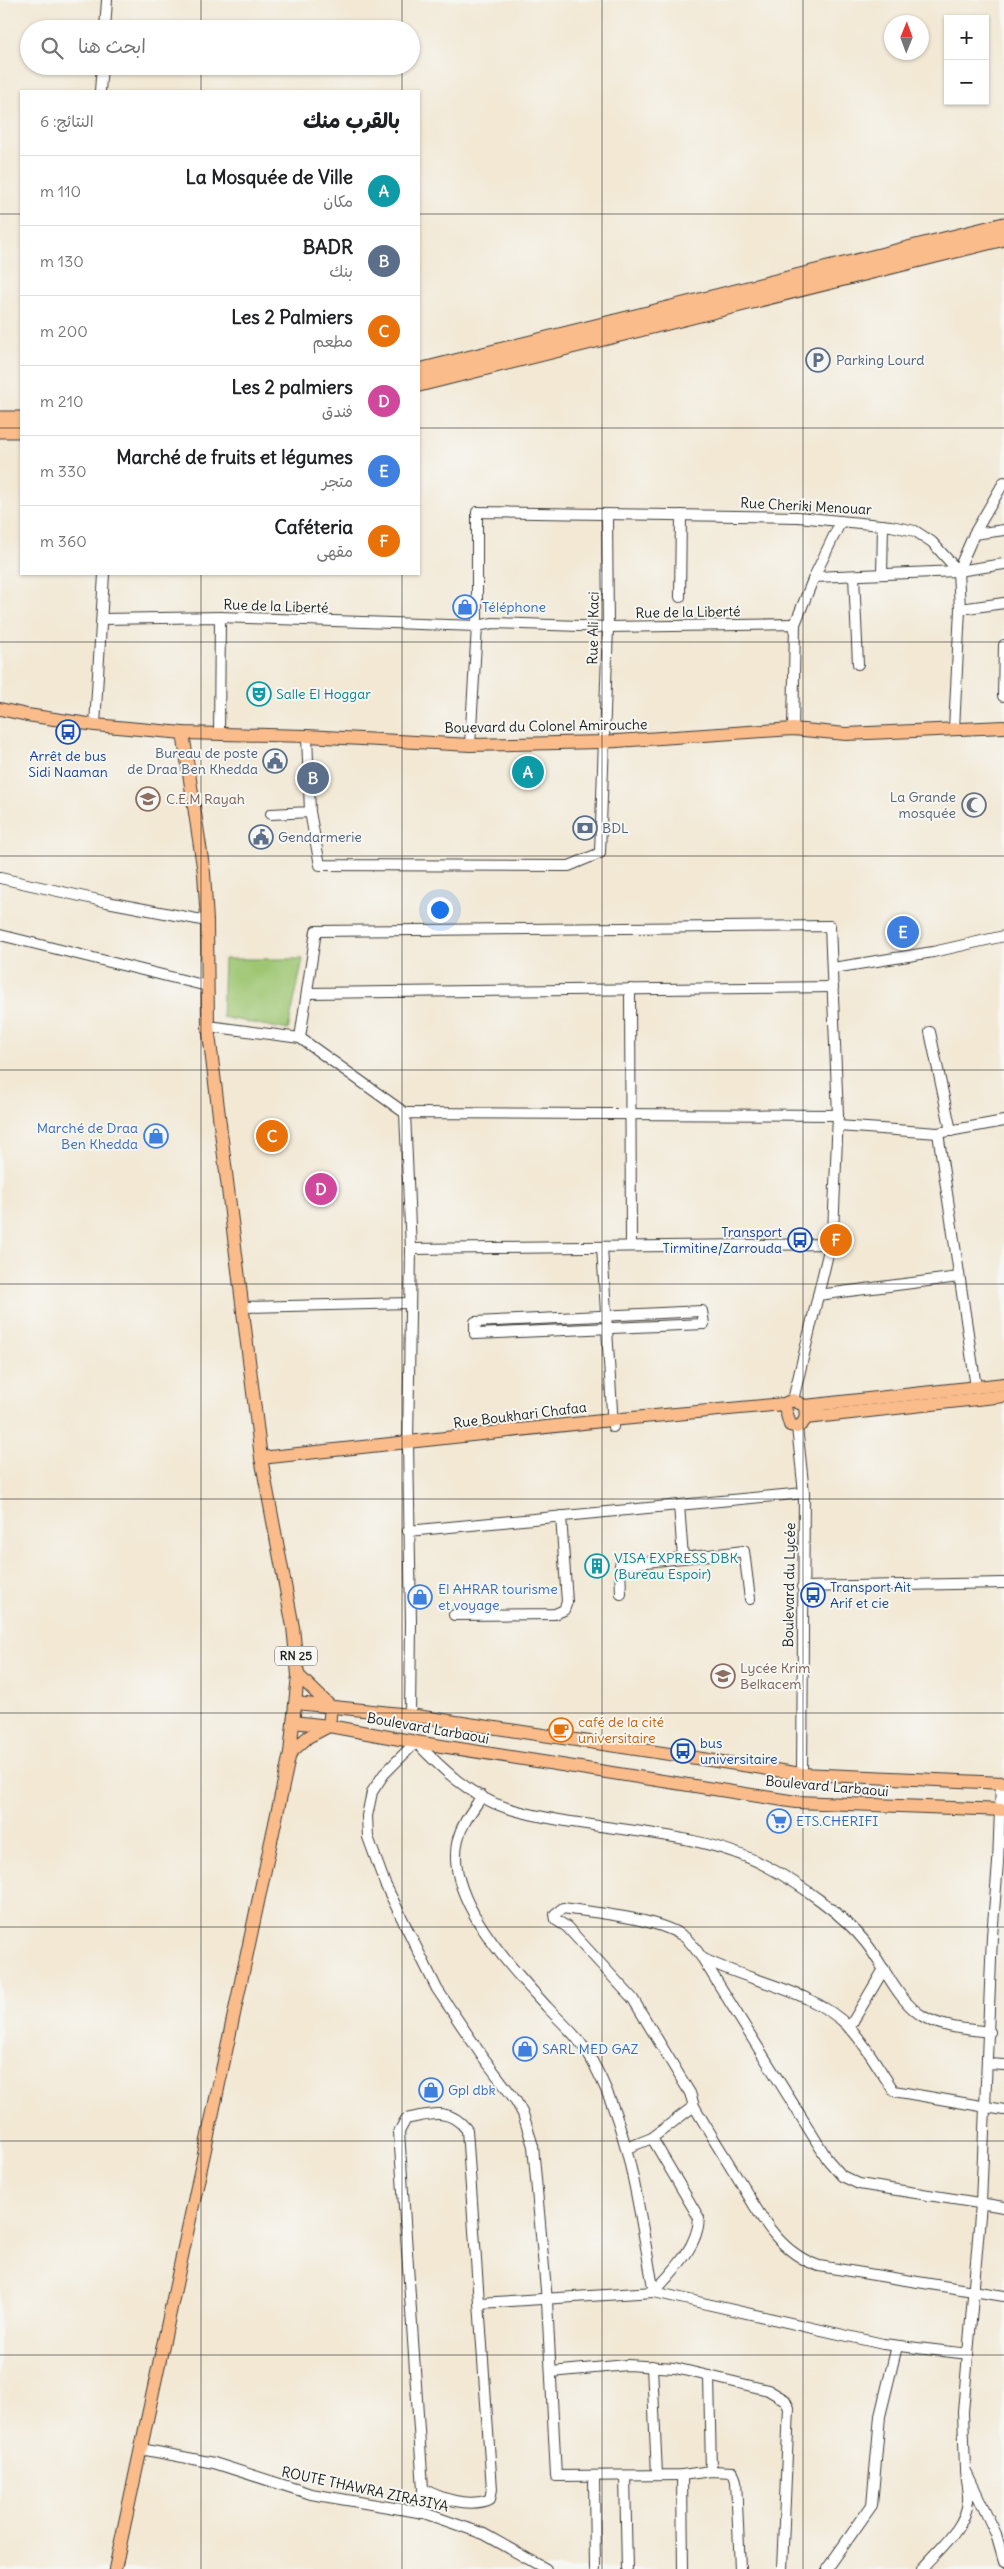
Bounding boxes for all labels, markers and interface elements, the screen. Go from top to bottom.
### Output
north arrow [884,15,929,60]
map controls [944,15,989,105]
button: + [944,15,989,60]
search box [20,20,420,75]
icon: search [38,34,66,62]
text: ابحث هنا [78,34,146,58]
button: − [944,60,989,105]
text: بالقرب منك [303,107,400,134]
text: النتائج: 6 [40,111,94,131]
text: La Mosquée de Ville [186,165,353,189]
text: 110 m [40,181,81,201]
text: A [379,181,389,201]
text: مكان [323,191,353,211]
text: BADR [303,235,353,259]
text: 130 m [40,251,84,271]
text: B [379,251,389,271]
text: بنك [329,261,353,281]
text: Les 2 Palmiers [231,305,353,329]
text: 200 m [40,321,88,341]
text: C [379,321,389,341]
text: مطعم [313,331,353,351]
parking icon: Parking Lourd [805,347,831,373]
place label: Parking Lourd [836,351,925,369]
text: Les 2 palmiers [231,375,353,399]
text: 210 m [40,391,84,411]
text: D [378,391,390,411]
text: فندق [322,401,353,421]
text: Marché de fruits et légumes [116,445,353,469]
text: 330 m [40,461,87,481]
text: E [379,461,389,481]
text: متجر [322,471,353,491]
street label: Rue Cheriki Menouar [740,494,873,518]
text: Caféteria [275,515,353,539]
text: 360 m [40,531,87,551]
text: F [379,531,389,551]
text: مقهى [316,541,353,561]
street label: Rue Ali Kaci [583,591,603,665]
shop icon: Téléphone [452,594,478,620]
street label: Rue de la Liberté [223,595,329,617]
place label: Téléphone [482,598,546,616]
street label: Rue de la Liberté [635,602,741,622]
theatre icon: Salle El Hoggar [246,681,272,707]
place label: Salle El Hoggar [276,685,371,703]
street label: Bouevard du Colonel Amirouche [444,715,648,737]
bus stop icon: Arrêt de bus Sidi Naaman [55,719,81,745]
place label: Bureau de poste de Draa Ben Khedda [127,744,258,778]
place label: Arrêt de bus Sidi Naaman [28,747,108,781]
public building icon: Bureau de poste de Draa Ben Khedda [262,748,288,774]
pin: A [512,753,544,791]
pin: B [297,759,329,797]
school or university icon: C.E.M Rayah [135,786,161,812]
place label: La Grande mosquée [890,788,956,822]
place label: C.E.M Rayah [166,790,245,808]
mosque icon: La Grande mosquée [961,792,987,818]
bank icon: BDL [572,815,598,841]
place label: BDL [602,819,629,837]
public building icon: Gendarmerie [248,824,274,850]
place label: Gendarmerie [278,828,362,846]
your location [427,897,453,923]
pin: E [887,913,919,951]
pin: C [256,1117,288,1155]
place label: Marché de Draa Ben Khedda [37,1119,138,1153]
shop icon: Marché de Draa Ben Khedda [143,1123,169,1149]
pin: D [305,1170,337,1208]
pin: F [820,1221,852,1259]
place label: Transport Tirmitine/Zarrouda [663,1223,782,1257]
bus stop icon: Transport Tirmitine/Zarrouda [787,1227,813,1253]
street label: Rue Boukhari Chafaa [452,1398,588,1432]
street label: Boulevard du Lycée [779,1522,799,1648]
place label: VISA EXPRESS DBK (Bureau Espoir) [614,1549,738,1583]
building icon: VISA EXPRESS DBK (Bureau Espoir) [584,1553,610,1579]
place label: Transport Ait Arif et cie [830,1578,911,1612]
place label: El AHRAR tourisme et voyage [438,1580,558,1614]
bus stop icon: Transport Ait Arif et cie [800,1582,826,1608]
shop icon: El AHRAR tourisme et voyage [407,1584,433,1610]
road number: RN 25 [275,1646,317,1665]
place label: Lycée Krim Belkacem [740,1659,810,1693]
school or university icon: Lycée Krim Belkacem [710,1663,736,1689]
street label: Boulevard Larbaoui [365,1708,491,1748]
place label: café de la cité universitaire [578,1713,664,1747]
cafe icon: café de la cité universitaire [548,1717,574,1743]
place label: bus universitaire [700,1734,778,1768]
bus stop icon: bus universitaire [670,1738,696,1764]
street label: Boulevard Larbaoui [765,1772,889,1800]
supermarket icon: ETS.CHERIFI [766,1808,792,1834]
place label: ETS.CHERIFI [796,1812,878,1830]
shop icon: SARL MED GAZ [512,2036,538,2062]
place label: SARL MED GAZ [542,2040,639,2058]
shop icon: Gpl dbk [418,2077,444,2103]
place label: Gpl dbk [448,2081,496,2099]
street label: ROUTE THAWRA ZIRA3IYA [280,2462,450,2516]

